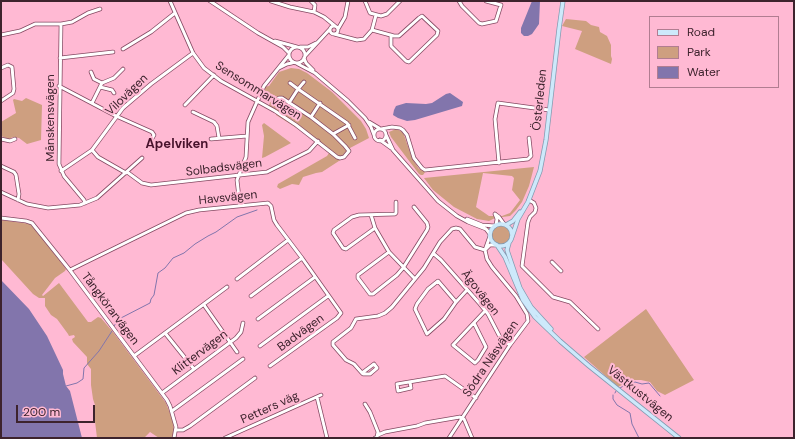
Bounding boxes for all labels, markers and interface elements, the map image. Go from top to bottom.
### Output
legend [649,16,779,88]
text: Road [687,24,715,40]
text: Park [687,44,711,60]
street label: Sensommarvägen [212,59,304,123]
text: Water [687,64,720,80]
street label: Österleden [530,69,550,131]
street label: Vilovägen [103,71,151,119]
street label: Månskensvägen [44,74,58,162]
district label: Apelviken [146,137,208,153]
street label: Solbadsvägen [185,156,263,180]
street label: Havsvägen [198,188,258,208]
street label: Ägovägen [458,267,502,319]
street label: Tångkörarvägen [78,270,142,348]
street label: Badvägen [275,311,327,355]
street label: Södra Näsvägen [460,318,522,400]
street label: Klittervägen [169,327,231,379]
street label: Västkustvägen [604,363,676,425]
street label: Petters väg [239,389,301,427]
scale bar [18,397,97,423]
text: 200 m [23,404,60,420]

